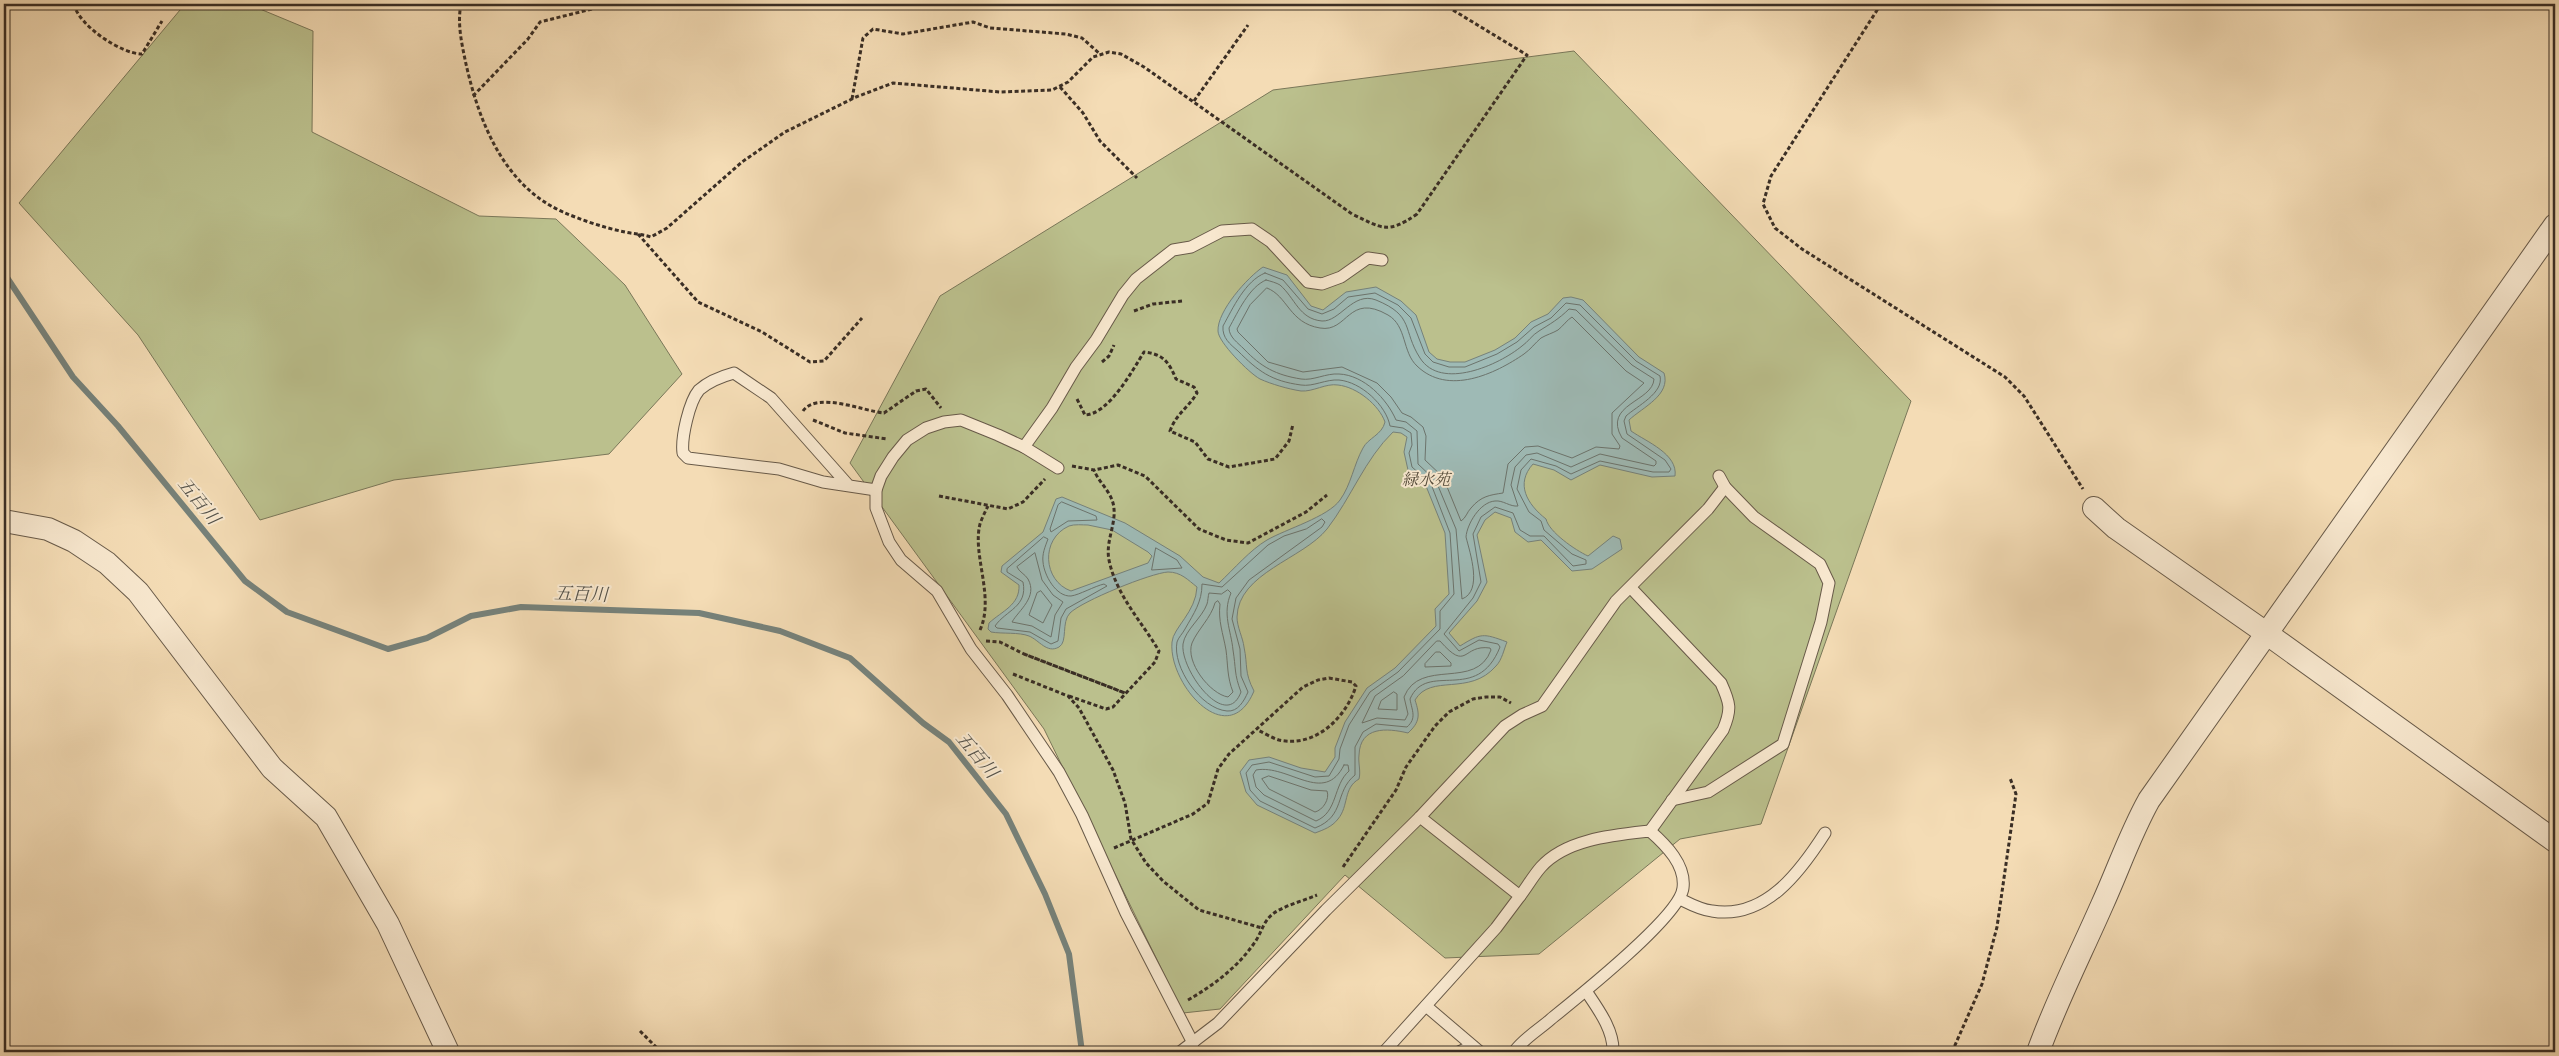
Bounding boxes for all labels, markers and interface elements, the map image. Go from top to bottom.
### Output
park label: 緑水苑 [1402,469,1453,490]
water label: 五百川 [173,472,227,530]
water label: 五百川 [554,581,610,606]
water label: 五百川 [951,727,1005,784]

